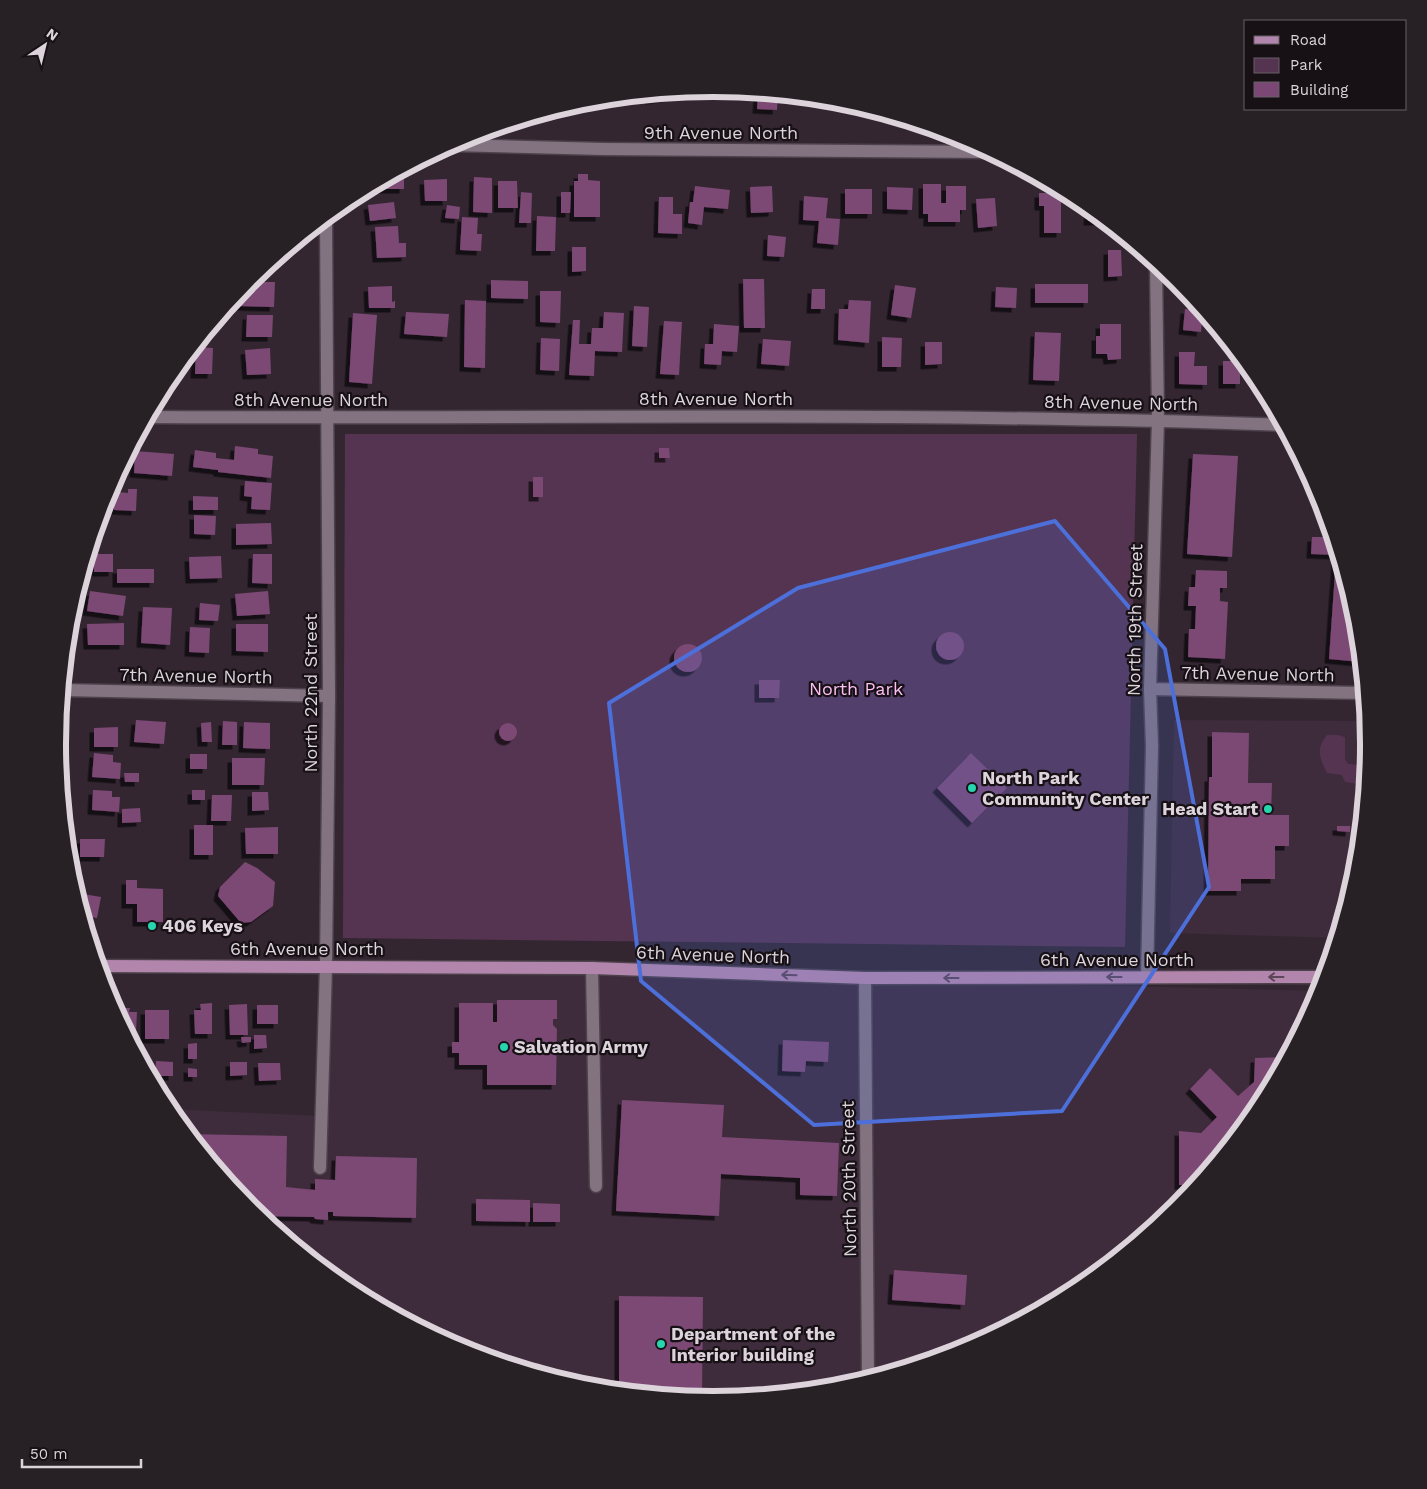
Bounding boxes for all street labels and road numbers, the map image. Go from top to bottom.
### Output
street label: 9th Avenue North [644,122,798,143]
street label: 8th Avenue North [639,388,793,409]
street label: 8th Avenue North [234,389,388,410]
street label: 8th Avenue North [1044,391,1198,414]
street label: North 19th Street [1123,543,1146,696]
street label: North 22nd Street [300,613,321,773]
street label: 7th Avenue North [1181,662,1335,685]
street label: 7th Avenue North [119,664,273,687]
street label: 6th Avenue North [230,938,384,959]
street label: 6th Avenue North [636,941,790,968]
street label: 6th Avenue North [1040,949,1194,970]
street label: North 20th Street [837,1100,860,1257]

